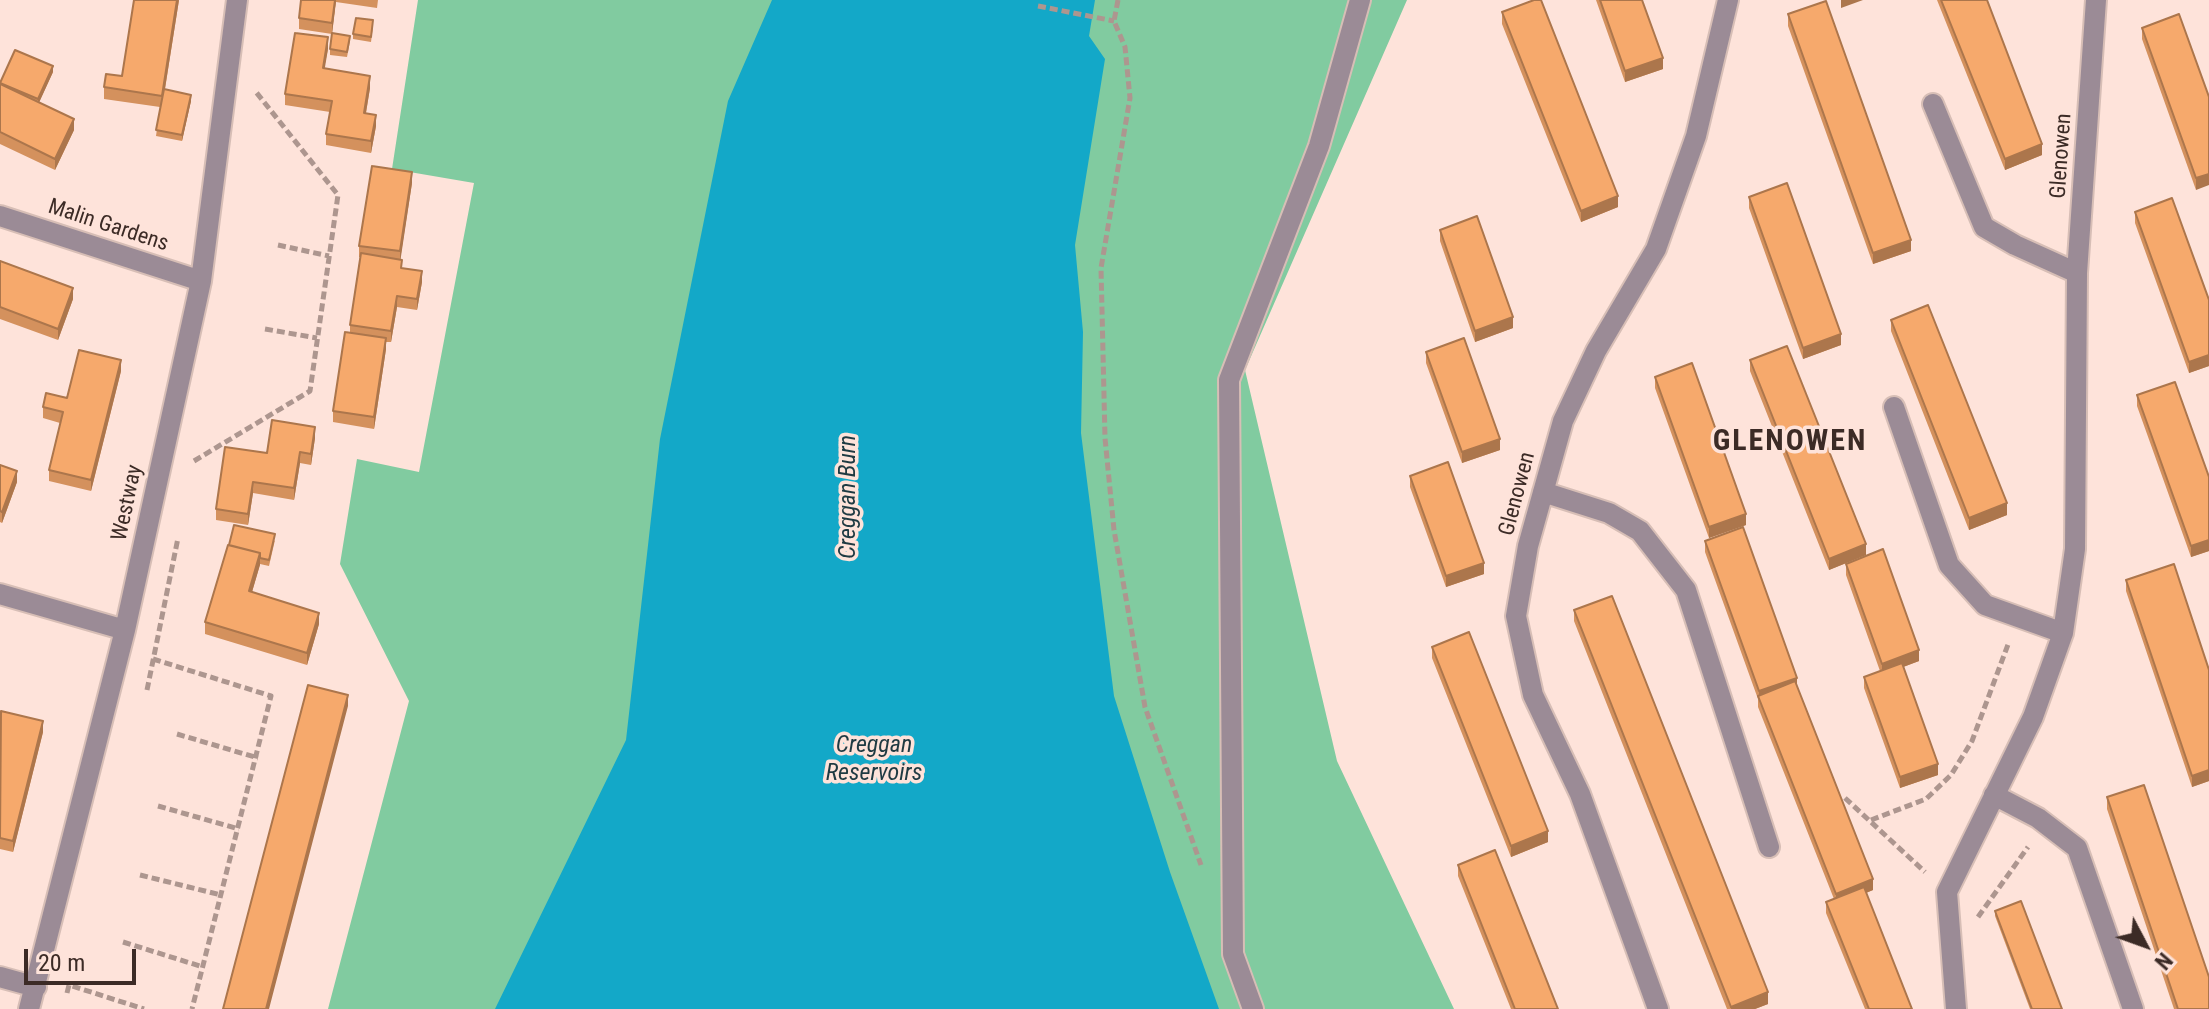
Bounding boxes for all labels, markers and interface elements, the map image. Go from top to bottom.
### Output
street label: Glenowen [2046,113,2078,199]
street label: Malin Gardens [45,194,171,258]
district label: GLENOWEN [1713,424,1867,460]
water label: Creggan Burn [835,435,863,559]
street label: Glenowen [1494,449,1542,539]
street label: Westway [107,463,149,543]
water label: Creggan Reservoirs [826,732,922,788]
north arrow [2105,905,2185,985]
scale bar [28,933,140,983]
text: N [2150,948,2177,974]
text: 20 m [38,949,85,977]

